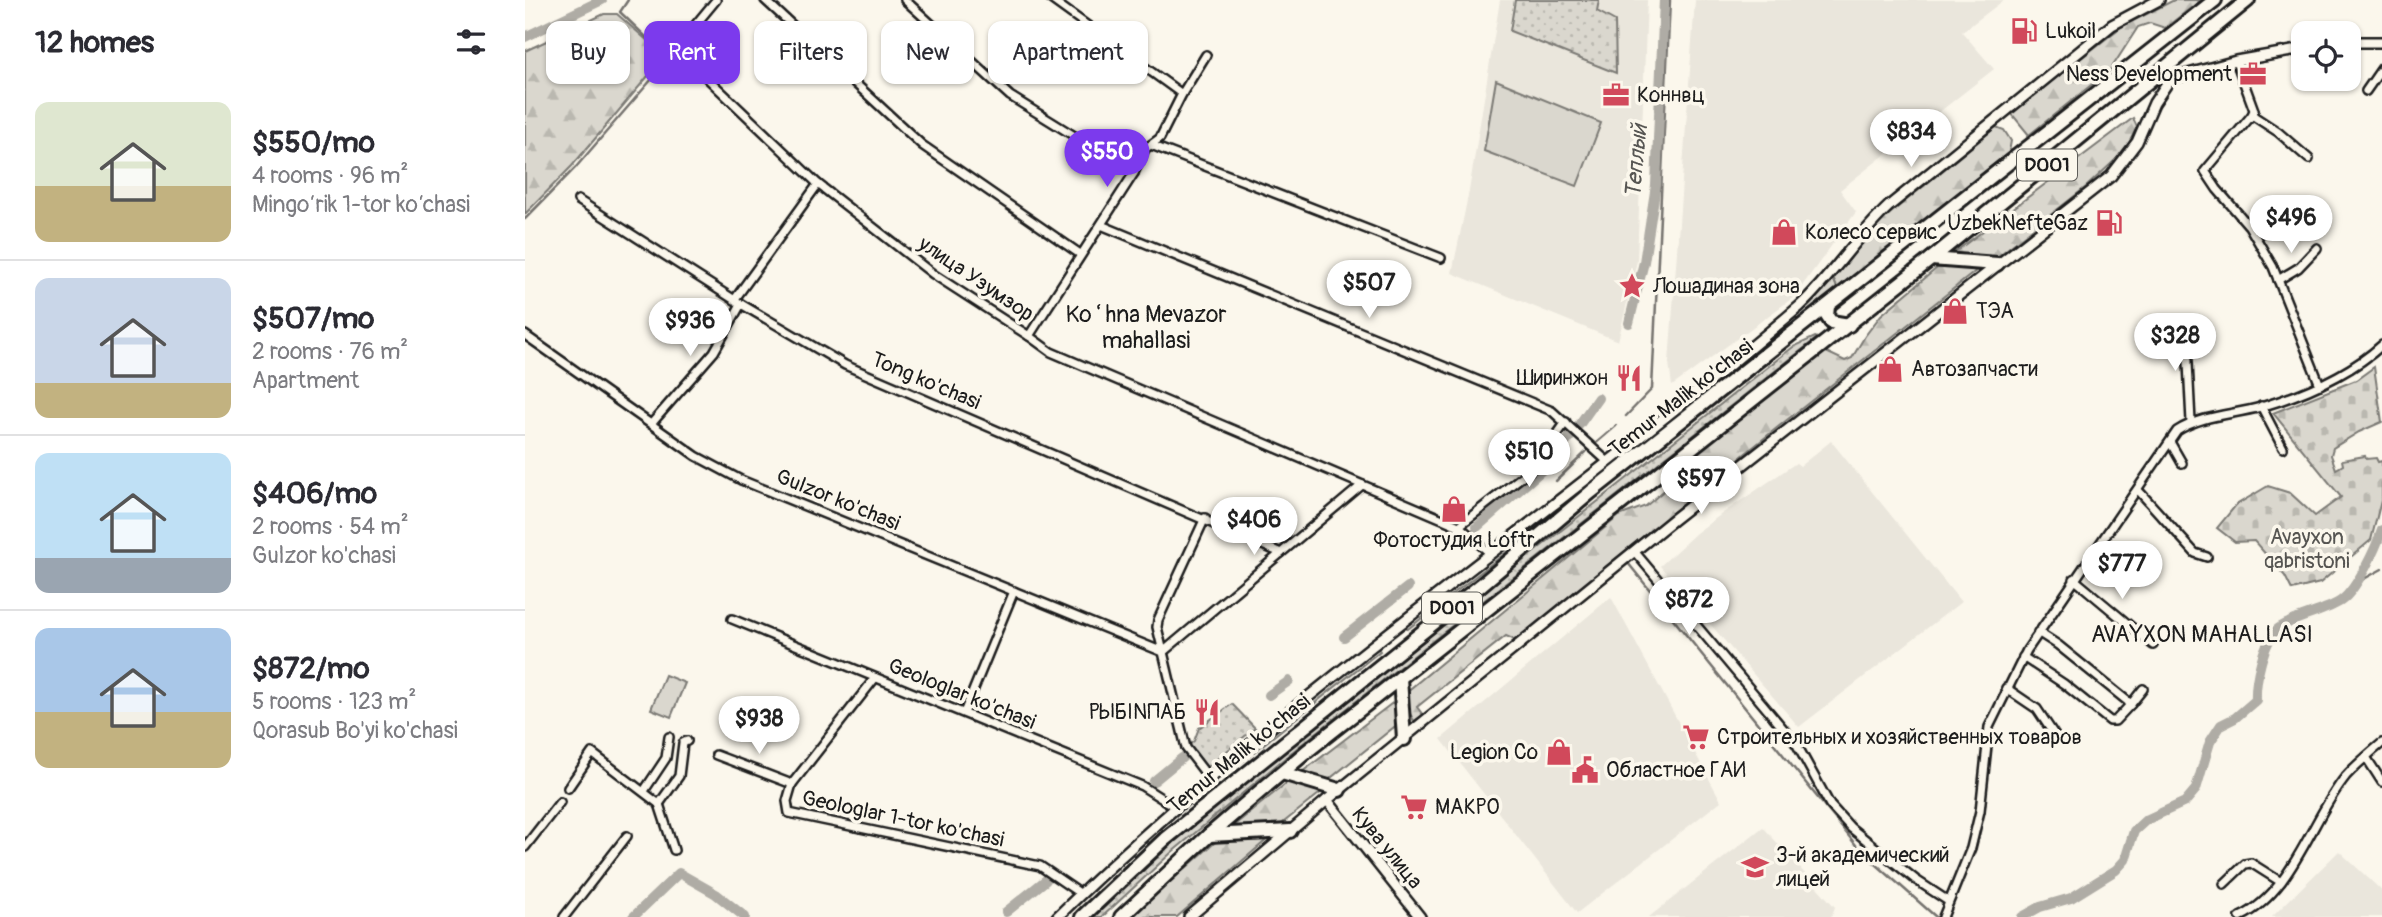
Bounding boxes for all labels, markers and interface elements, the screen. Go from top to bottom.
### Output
fuel station icon: Lukoil [2009,16,2039,46]
place label: Lukoil [2045,18,2096,45]
chip: Buy [546,21,630,84]
chip: Rent [644,21,740,84]
chip: Filters [754,21,867,84]
chip: New [881,21,974,84]
chip: Apartment [988,21,1148,84]
map controls [2291,21,2361,91]
button: locate [2291,21,2361,91]
icon: filters [452,23,490,61]
text: 12 homes [35,24,154,61]
office icon: Ness Development [2238,59,2268,89]
place label: Ness Development [2066,61,2233,88]
office icon: Коннвц [1601,80,1631,110]
place label: Коннвц [1637,82,1705,109]
pin: $834 [1870,110,1952,169]
text: $834 [1886,117,1936,146]
water label: Теплый [1618,121,1654,199]
text: $550/mo [252,124,375,161]
icon: home [91,130,175,214]
pin: $550 [1066,130,1148,189]
text: $550 [1080,137,1134,166]
road number: D001 [2017,150,2077,181]
text: 4 rooms · 96 m² [252,161,408,190]
text: Mingo‘rik 1-tor ko‘chasi [252,190,470,219]
pin: $496 [2250,196,2332,255]
text: $496 [2265,203,2317,232]
fuel station icon: UzbekNefteGaz [2094,208,2124,238]
place label: UzbekNefteGaz [1947,210,2088,237]
shop icon: Колесо сервис [1769,217,1799,247]
place label: Колесо сервис [1805,219,1938,246]
street label: улица Узумзор [912,230,1039,328]
pin: $507 [1328,260,1410,320]
text: $507 [1343,268,1395,297]
place icon: Лошадиная зона [1617,271,1647,301]
place label: Лошадиная зона [1652,273,1800,300]
shop icon: ТЭА [1940,296,1970,326]
pin: $936 [649,298,731,358]
place label: ТЭА [1976,298,2014,325]
text: $507/mo [252,300,374,337]
district label: Koʻhna Mevazor mahallasi [1065,300,1227,355]
icon: home [91,306,175,390]
text: $936 [665,306,715,335]
pin: $328 [2134,314,2216,373]
text: $328 [2150,321,2200,350]
street label: Temur Malik ko'chasi [1603,333,1759,463]
text: 2 rooms · 76 m² [252,337,408,366]
street label: Tong ko'chasi [867,346,985,416]
shop icon: Автозапчасти [1875,354,1905,384]
place label: Автозапчасти [1911,356,2038,383]
restaurant icon: Ширинжон [1614,363,1644,393]
place label: Ширинжон [1517,365,1608,392]
text: Apartment [252,366,359,395]
pin: $510 [1488,430,1570,489]
text: $510 [1504,437,1554,466]
pin: $597 [1660,456,1742,516]
street label: Gulzor ko'chasi [772,463,904,537]
text: $597 [1677,464,1725,493]
text: $406/mo [252,475,377,512]
icon: home [91,481,175,565]
shop icon: Фотостудия Loftr [1439,494,1469,524]
pin: $406 [1213,498,1295,557]
text: $406 [1227,505,1281,534]
text: 2 rooms · 54 m² [252,512,409,541]
park label: Avayxon qabristoni [2264,524,2350,575]
place label: Фотостудия Loftr [1374,527,1535,554]
text: Gulzor ko'chasi [252,541,396,570]
pin: $777 [2081,542,2163,601]
text: $777 [2098,549,2146,578]
pin: $872 [1648,578,1730,637]
text: $872 [1664,585,1714,614]
road number: D001 [1422,593,1482,624]
district label: AVAYXON MAHALLASI [2091,620,2313,649]
text: $872/mo [252,650,370,687]
street label: Geologlar ko'chasi [884,652,1040,736]
icon: home [91,656,175,740]
text: 5 rooms · 123 m² [252,687,416,716]
street label: Temur Malik ko'chasi [1162,688,1316,820]
pin: $938 [718,696,800,756]
restaurant icon: РЫБINПАБ [1192,697,1222,727]
place label: РЫБINПАБ [1089,699,1186,726]
text: $938 [735,704,783,733]
text: Qorasub Bo'yi ko'chasi [252,716,458,745]
supermarket icon: Строительных и хозяйственных товаров [1681,722,1711,752]
place label: Строительных и хозяйственных товаров [1717,724,2082,751]
shop icon: Legion Co [1544,737,1574,767]
place label: Legion Co [1450,739,1538,766]
public building icon: Областное ГАИ [1570,755,1600,785]
place label: Областное ГАИ [1606,757,1746,784]
street label: Geologlar 1-tor ko'chasi [800,784,1007,854]
supermarket icon: МАКРО [1399,792,1429,822]
place label: МАКРО [1435,794,1500,821]
street label: Кува улица [1346,801,1428,895]
place label: 3-й академический лицей [1776,842,1950,893]
school or university icon: 3-й академический лицей [1740,852,1770,882]

